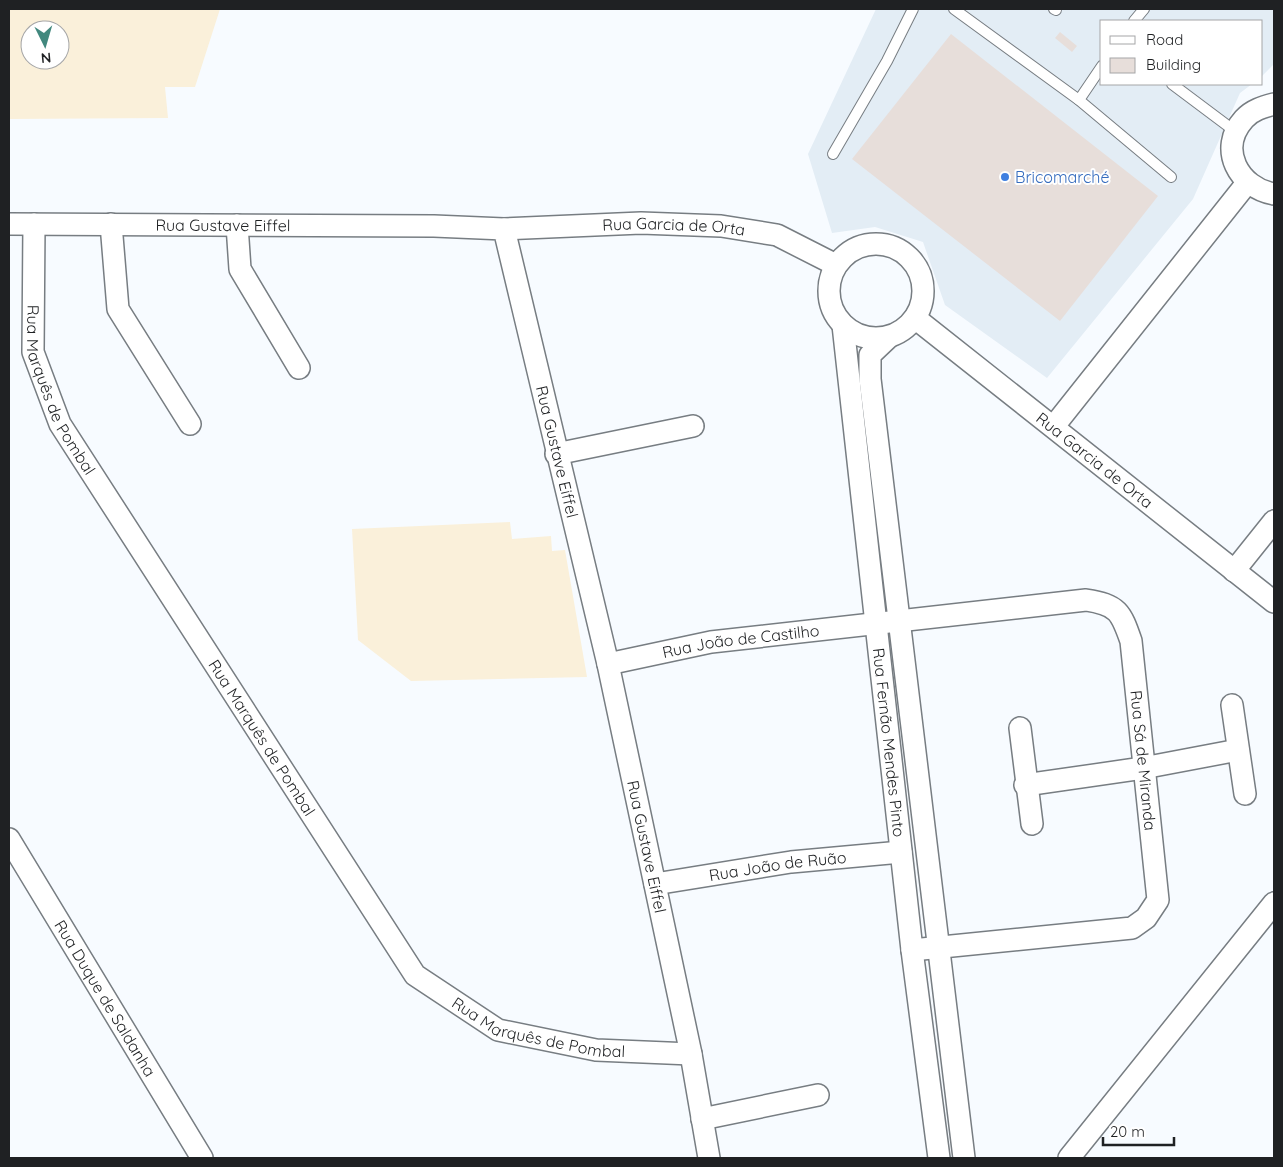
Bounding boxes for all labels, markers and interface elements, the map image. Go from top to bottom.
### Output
north arrow [20,20,70,70]
legend [1100,20,1263,85]
text: Road [1146,30,1183,49]
text: N [40,49,52,67]
text: Building [1146,55,1201,74]
place label: Bricomarché [1015,167,1109,187]
marker: Bricomarché [999,171,1011,183]
street label: Rua Garcia de Orta [602,213,747,240]
street label: Rua Gustave Eiffel [155,215,291,235]
street label: Rua Marquês de Pombal [23,305,100,478]
street label: Rua Gustave Eiffel [532,384,583,520]
street label: Rua Garcia de Orta [1032,408,1157,512]
street label: Rua João de Castilho [660,620,820,662]
street label: Rua Fernão Mendes Pinto [869,647,909,838]
street label: Rua Marquês de Pombal [204,656,320,820]
street label: Rua Sá de Miranda [1126,689,1161,831]
street label: Rua Gustave Eiffel [623,778,671,915]
street label: Rua João de Ruão [707,847,847,885]
street label: Rua Duque de Saldanha [50,916,160,1080]
street label: Rua Marquês de Pombal [448,992,626,1061]
scale bar [1103,1114,1174,1146]
text: 20 m [1110,1122,1145,1141]

